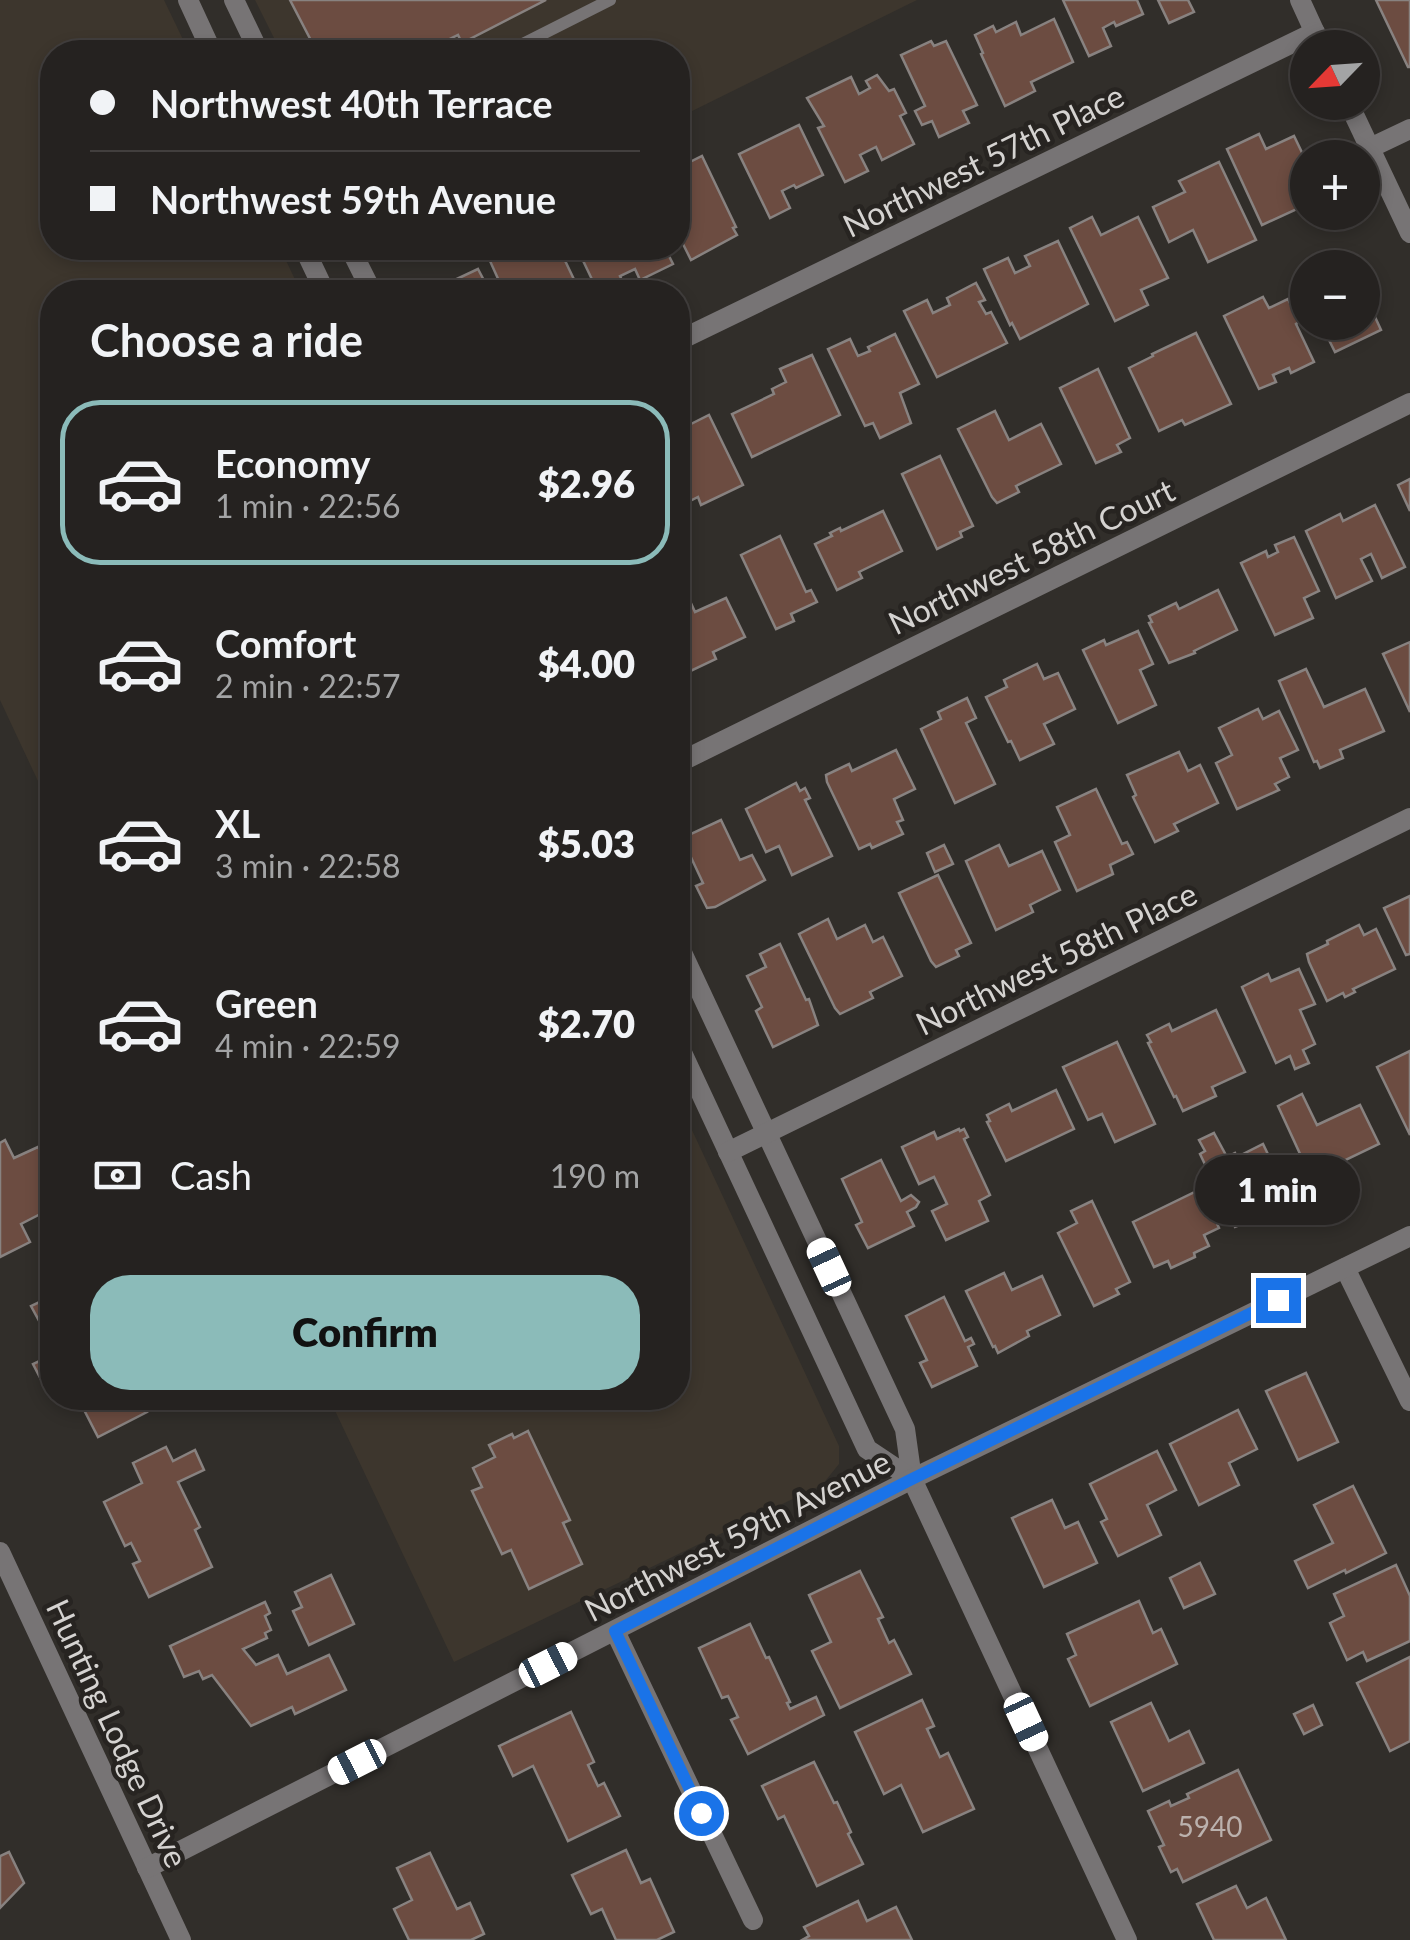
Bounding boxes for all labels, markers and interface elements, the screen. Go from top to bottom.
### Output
north arrow [1290,30,1380,120]
map controls [1290,30,1380,340]
street label: Northwest 57th Place [836,75,1130,245]
text: Northwest 40th Terrace [150,80,553,126]
button: + [1290,140,1380,230]
text: Northwest 59th Avenue [150,176,556,222]
button: − [1290,250,1380,340]
text: Choose a ride [90,313,363,367]
icon: car [95,438,185,528]
text: Economy [215,440,370,486]
text: $2.96 [538,460,635,506]
street label: Northwest 58th Court [882,470,1181,642]
text: 1 min · 22:56 [215,486,401,525]
icon: car [95,618,185,708]
text: Comfort [215,620,356,666]
text: $4.00 [538,640,635,686]
text: 2 min · 22:57 [215,666,401,705]
icon: car [95,798,185,888]
text: XL [215,800,260,846]
text: $5.03 [538,820,635,866]
text: 3 min · 22:58 [215,846,401,885]
street label: Northwest 58th Place [909,873,1203,1043]
icon: car [95,978,185,1068]
text: Green [215,980,318,1026]
text: $2.70 [538,1000,635,1046]
text: 4 min · 22:59 [215,1026,401,1065]
icon: cash [90,1148,145,1203]
text: Cash [170,1152,252,1198]
callout: 1 min [1196,1155,1360,1225]
text: 190 m [550,1156,640,1195]
text: 1 min [1238,1170,1317,1209]
car [803,1233,855,1301]
button: Confirm [90,1275,640,1390]
route end [1256,1278,1301,1323]
street label: Northwest 59th Avenue [578,1441,896,1629]
street label: Hunting Lodge Drive [39,1593,197,1873]
car [514,1638,582,1692]
car [1000,1688,1052,1756]
car [323,1735,391,1789]
route start [679,1791,724,1836]
house number: 5940 [1178,1809,1242,1843]

